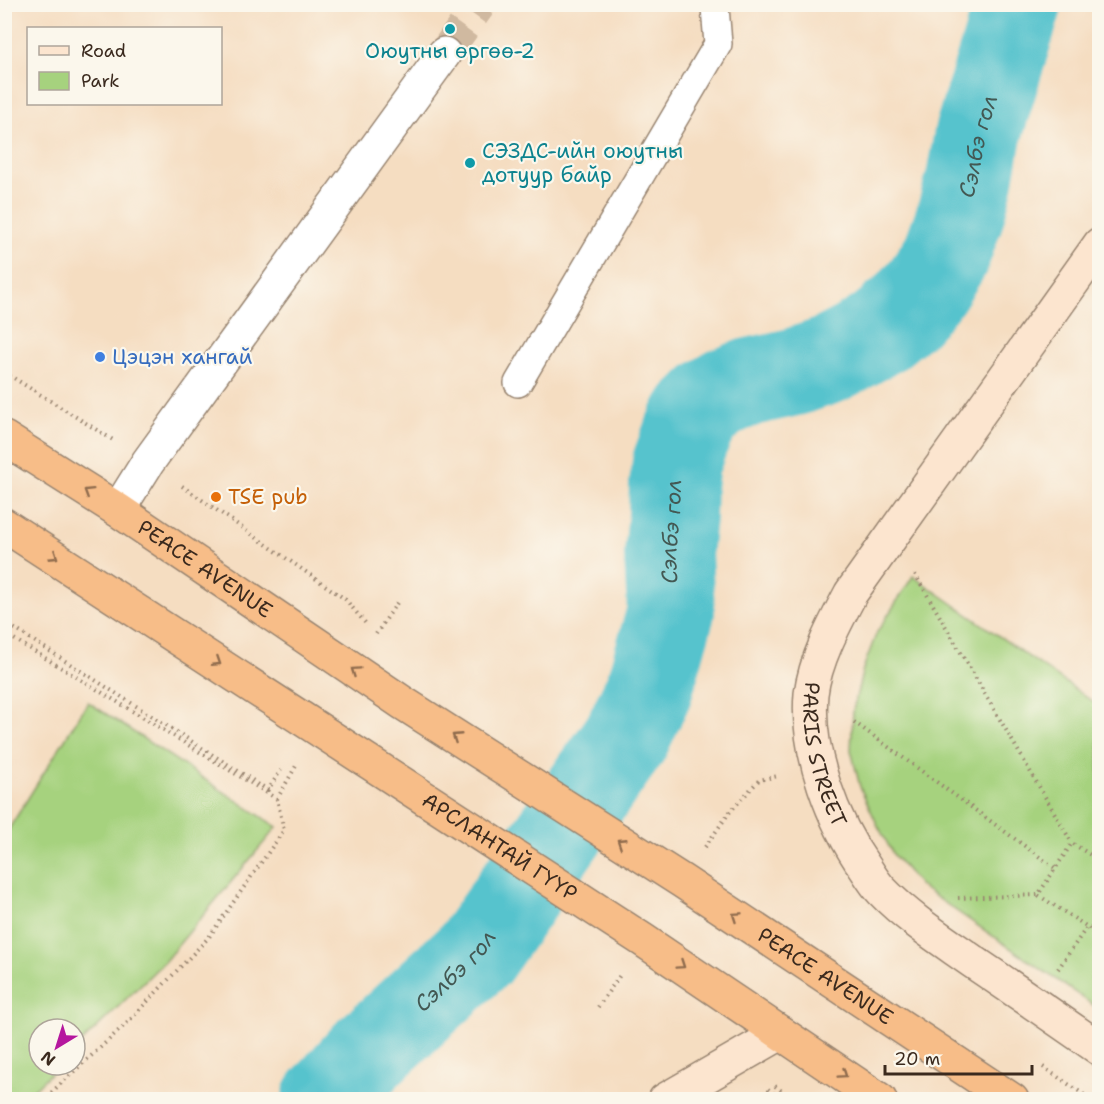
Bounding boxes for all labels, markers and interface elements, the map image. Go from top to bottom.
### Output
marker: Оюутны өргөө-2 [443,22,457,36]
legend [27,27,222,105]
place label: Оюутны өргөө-2 [365,37,535,65]
text: Road [81,39,126,63]
text: Park [81,69,120,93]
water label: Сэлбэ гол [951,91,1004,201]
place label: СЭЗДС-ийн оюутны дотуур байр [482,137,683,189]
marker: СЭЗДС-ийн оюутны дотуур байр [463,156,477,170]
place label: Цэцэн хангай [112,343,253,371]
marker: Цэцэн хангай [93,350,107,364]
water label: Сэлбэ гол [653,479,688,585]
place label: TSE pub [228,483,308,511]
one-way arrow [84,487,94,499]
marker: TSE pub [209,490,223,504]
street label: PEACE AVENUE [132,513,278,625]
one-way arrow [47,549,58,560]
one-way arrow [211,655,222,666]
one-way arrow [350,667,361,678]
street label: PARIS STREET [796,680,853,832]
one-way arrow [452,734,463,745]
street label: АРСЛАНТАЙ ГҮҮР [417,786,583,908]
one-way arrow [617,838,627,850]
one-way arrow [731,913,742,924]
street label: PEACE AVENUE [752,921,899,1031]
water label: Сэлбэ гол [408,924,502,1018]
one-way arrow [674,958,685,969]
north arrow [27,1017,87,1077]
scale bar [885,1038,1032,1076]
text: N [37,1046,60,1071]
text: 20 m [894,1047,940,1071]
one-way arrow [836,1067,847,1078]

